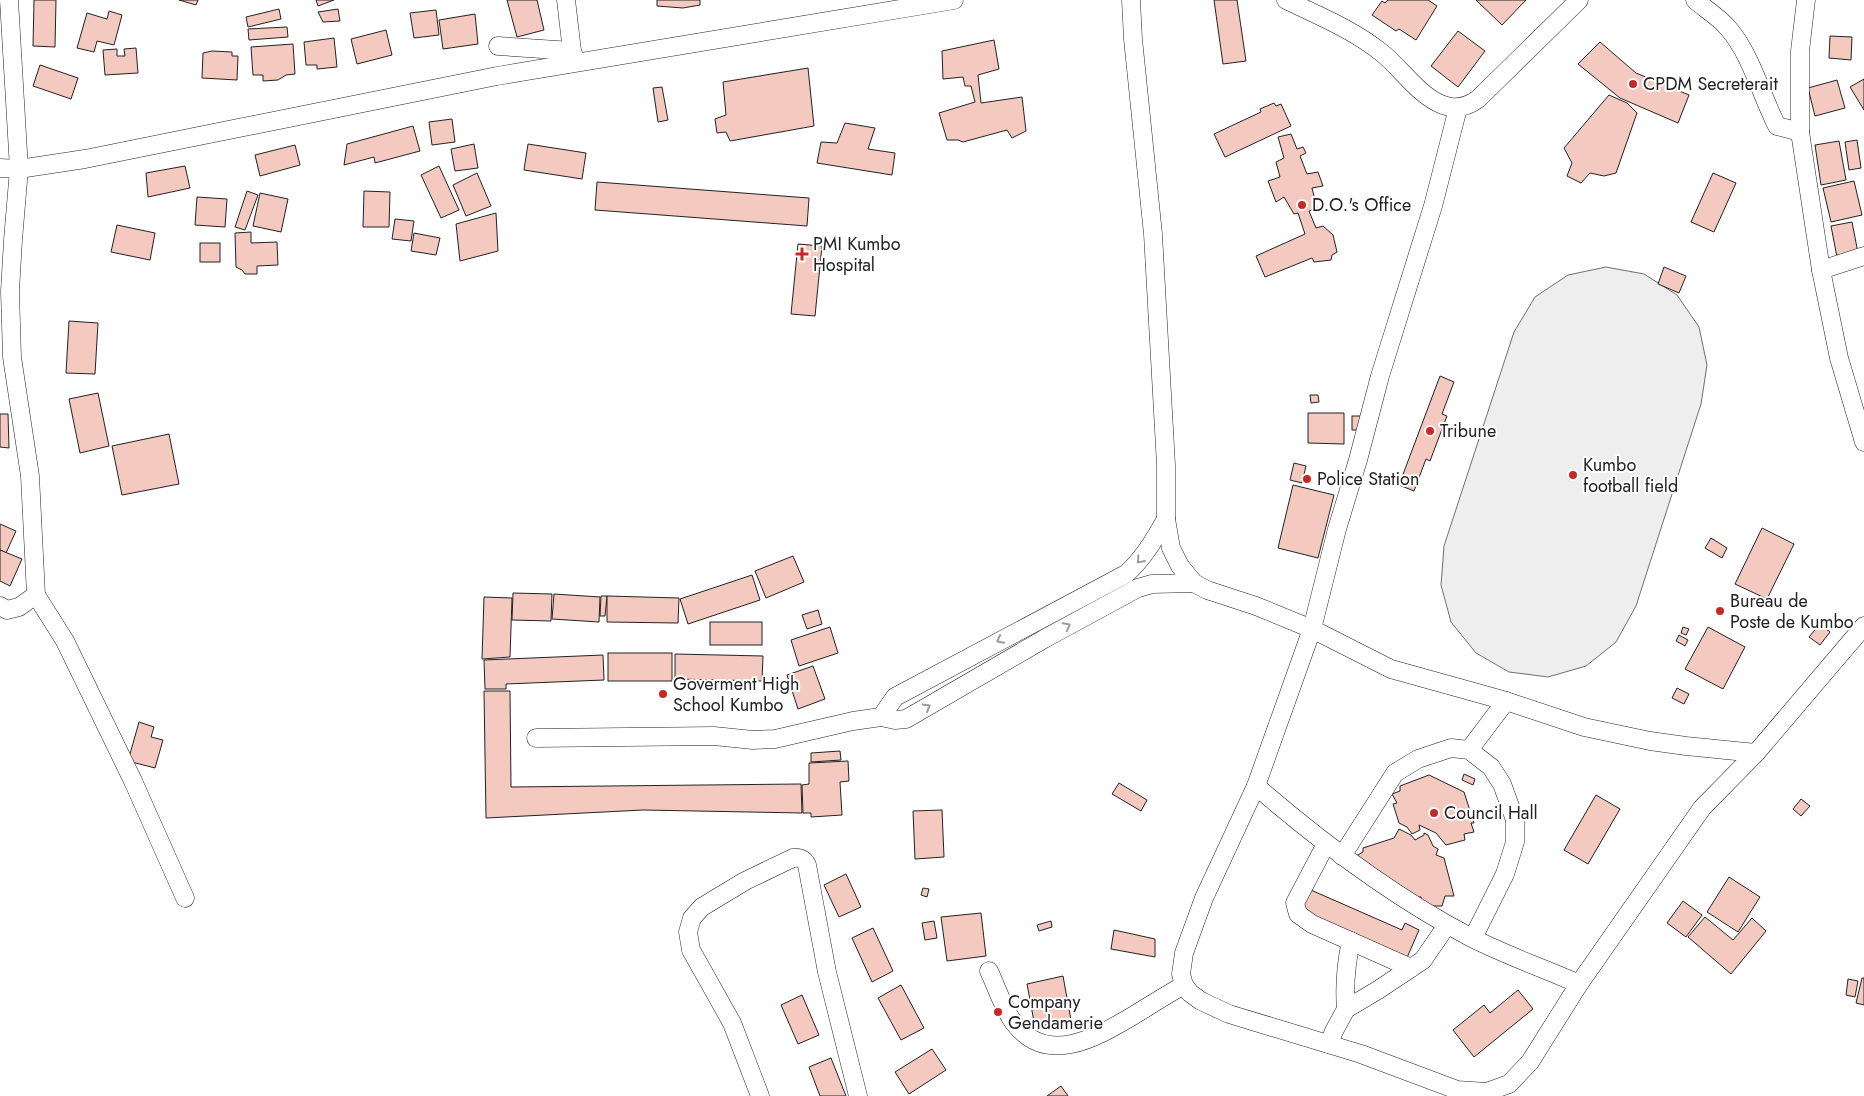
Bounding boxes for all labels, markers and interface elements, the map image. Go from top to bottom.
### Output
place label: CPDM Secreterait [1643,71,1778,97]
marker: CPDM Secreterait [1627,78,1639,90]
place label: D.O.'s Office [1312,192,1411,218]
marker: D.O.'s Office [1296,199,1308,211]
place label: PMI Kumbo Hospital [813,231,901,278]
marker: PMI Kumbo Hospital [795,247,809,261]
place label: Tribune [1440,418,1496,444]
marker: Tribune [1424,425,1436,437]
place label: Kumbo football field [1583,452,1678,499]
place label: Police Station [1317,466,1419,492]
marker: Kumbo football field [1567,469,1579,481]
marker: Police Station [1301,473,1313,485]
one-way arrow [1137,554,1146,563]
place label: Bureau de Poste de Kumbo [1730,588,1854,635]
marker: Bureau de Poste de Kumbo [1714,605,1726,617]
one-way arrow [1062,622,1071,632]
one-way arrow [996,634,1005,644]
place label: Goverment High School Kumbo [673,671,799,718]
marker: Goverment High School Kumbo [657,688,669,700]
one-way arrow [921,703,930,713]
place label: Council Hall [1444,800,1538,826]
marker: Council Hall [1428,807,1440,819]
place label: Company Gendamerie [1008,989,1103,1036]
marker: Company Gendamerie [992,1006,1004,1018]

